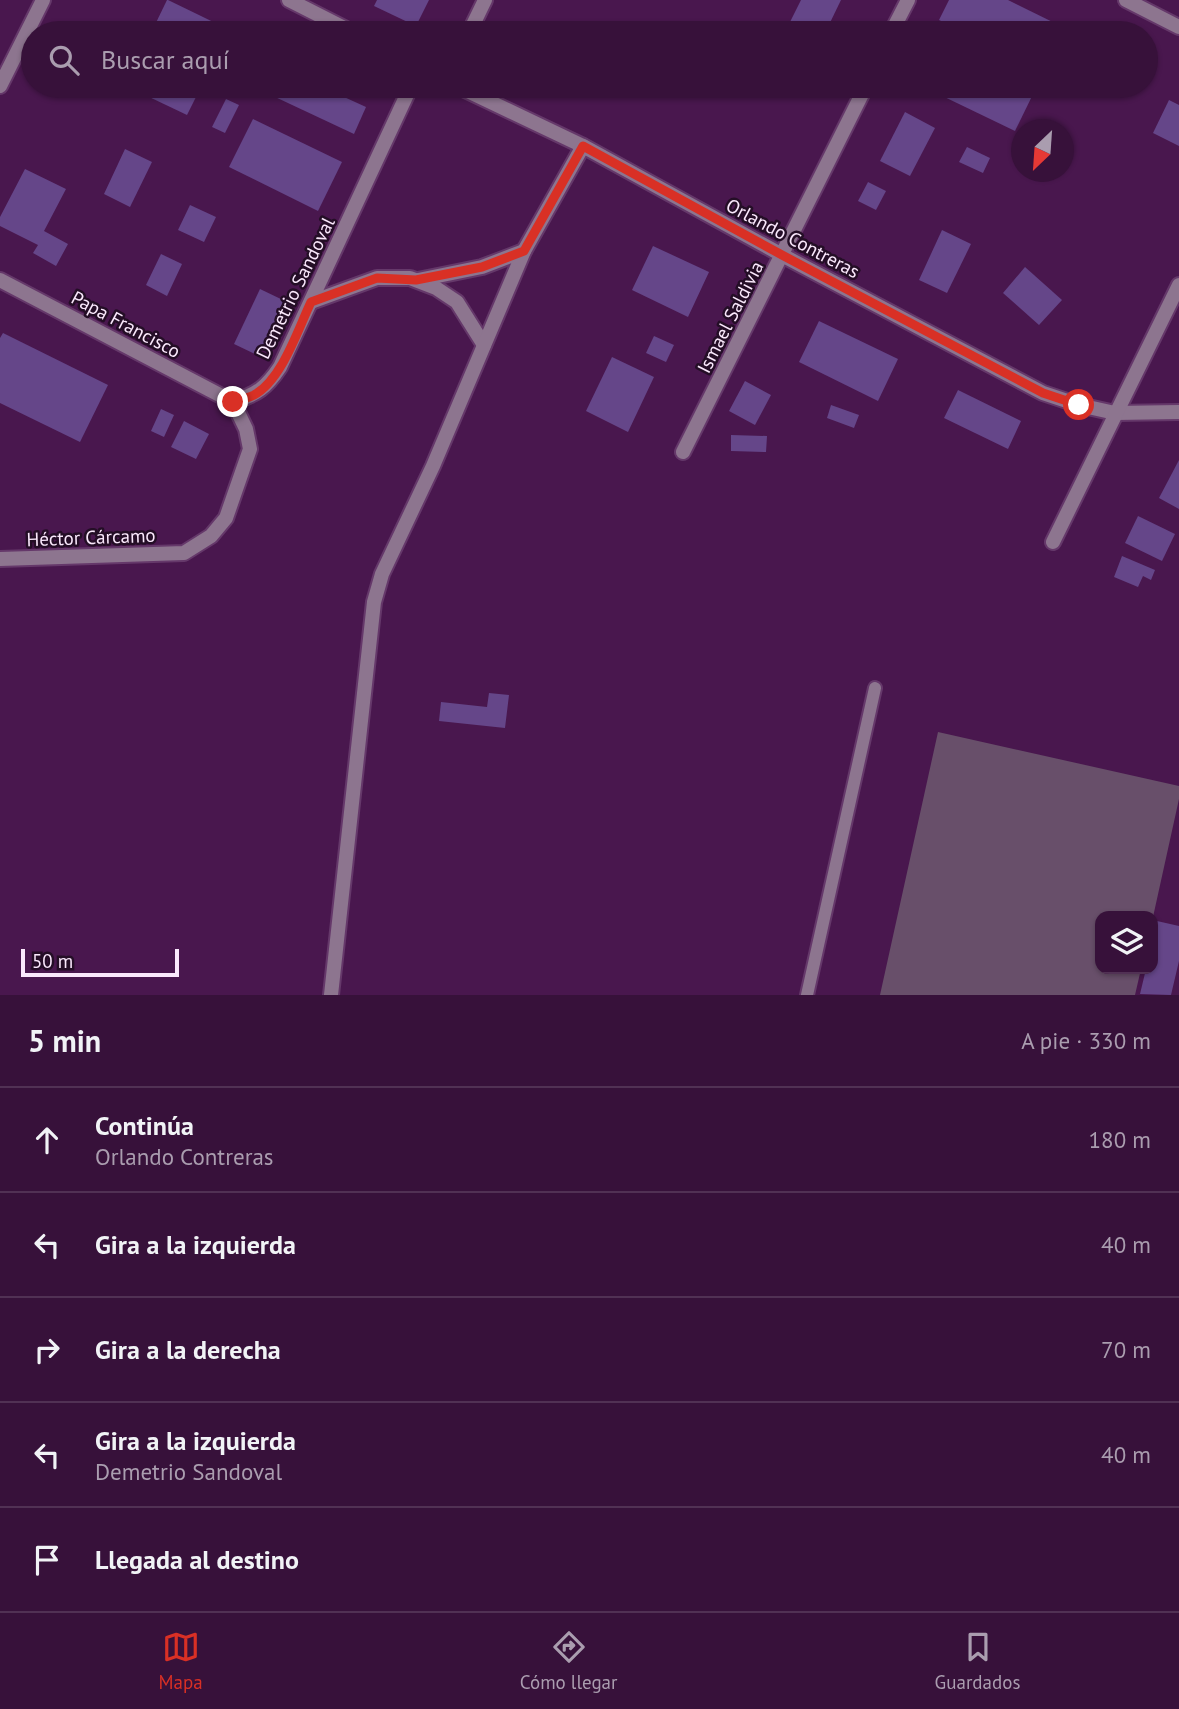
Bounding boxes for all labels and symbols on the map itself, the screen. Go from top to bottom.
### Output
north arrow [1011,119,1074,182]
street label: Orlando Contreras [722,193,864,283]
street label: Demetrio Sandoval [250,213,340,363]
street label: Ismael Saldivia [691,257,769,377]
street label: Papa Francisco [67,285,185,363]
route end [217,386,248,417]
route start [1063,389,1094,420]
street label: Héctor Cárcamo [26,523,156,551]
scale bar [21,946,178,978]

